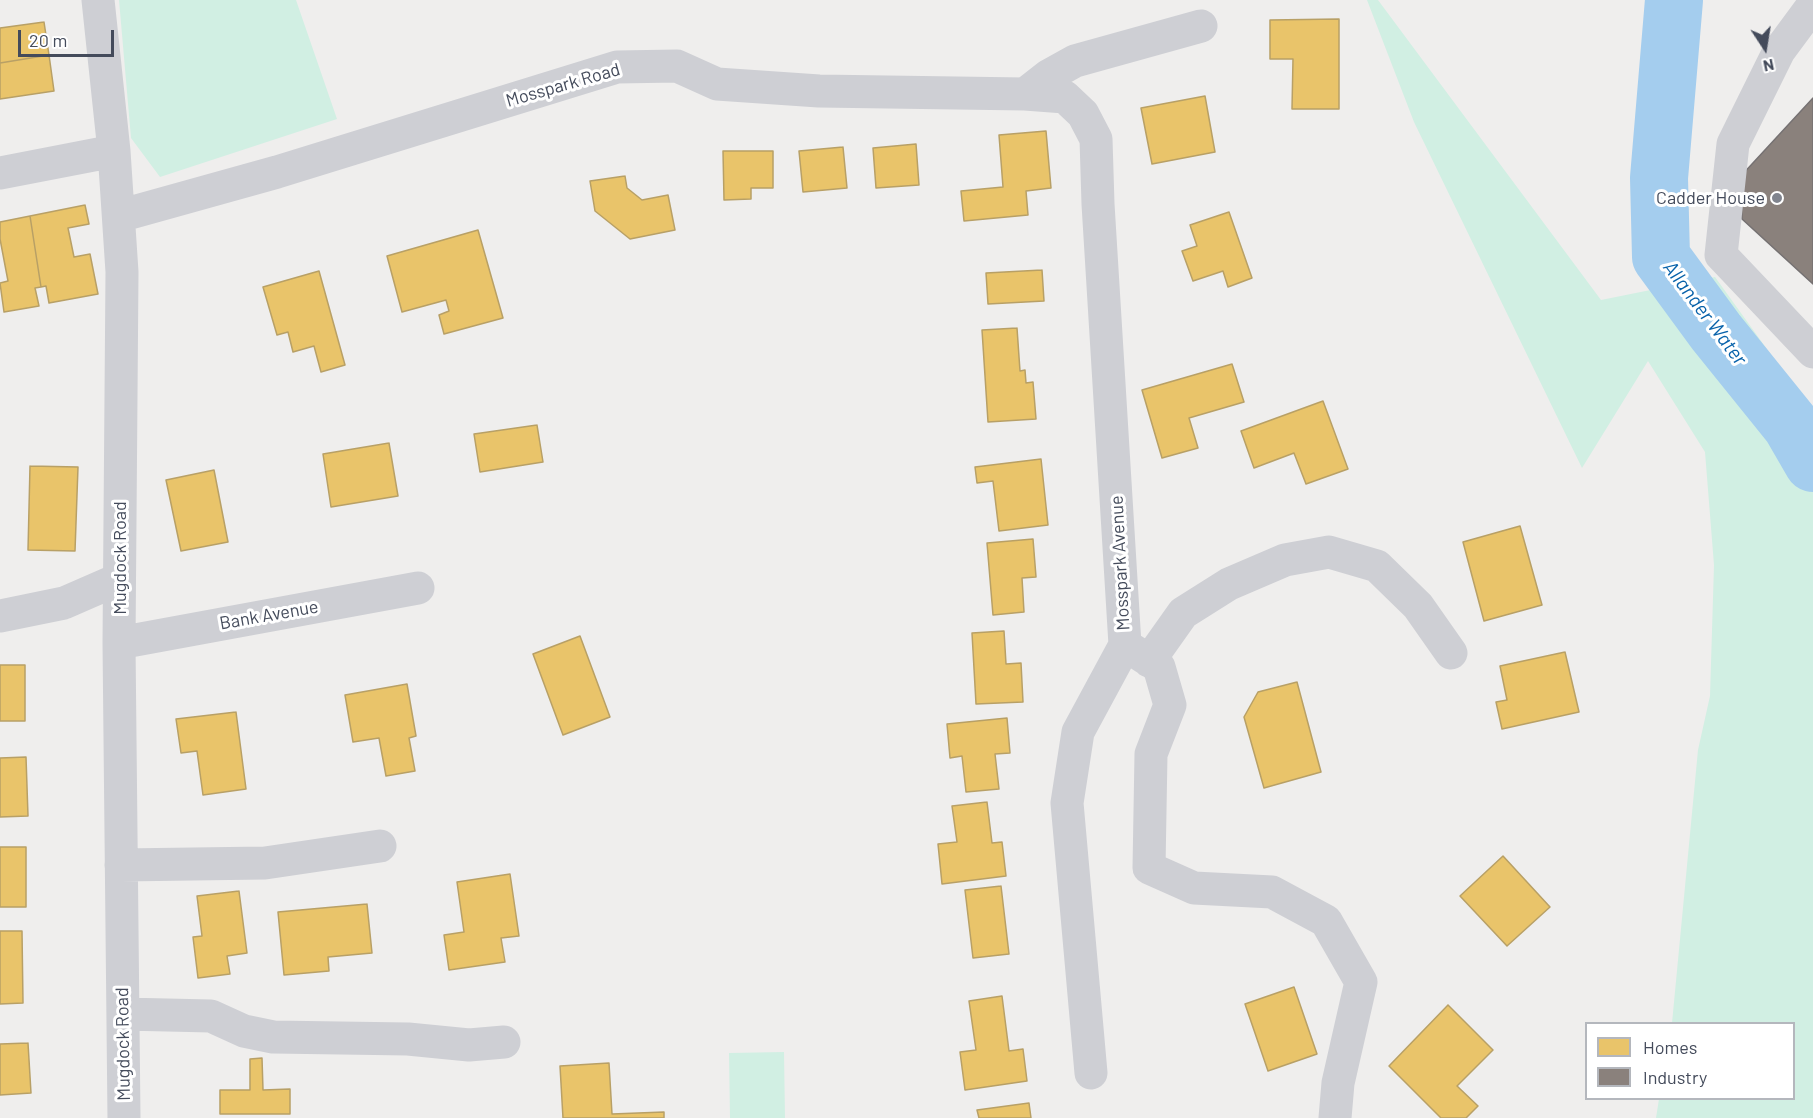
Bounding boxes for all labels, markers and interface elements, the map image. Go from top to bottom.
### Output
scale bar [21,18,117,56]
north arrow [1735,18,1795,78]
text: 20 m [29,29,67,51]
text: N [1762,56,1776,76]
street label: Mosspark Road [503,58,623,112]
place label: Cadder House [1656,187,1765,209]
marker: Cadder House [1770,191,1784,205]
water label: Allander Water [1658,256,1752,370]
street label: Mosspark Avenue [1106,495,1134,631]
street label: Mugdock Road [109,501,131,615]
street label: Bank Avenue [218,596,320,634]
street label: Mugdock Road [111,987,135,1101]
legend [1585,1022,1795,1100]
text: Homes [1643,1036,1697,1058]
text: Industry [1643,1066,1707,1088]

